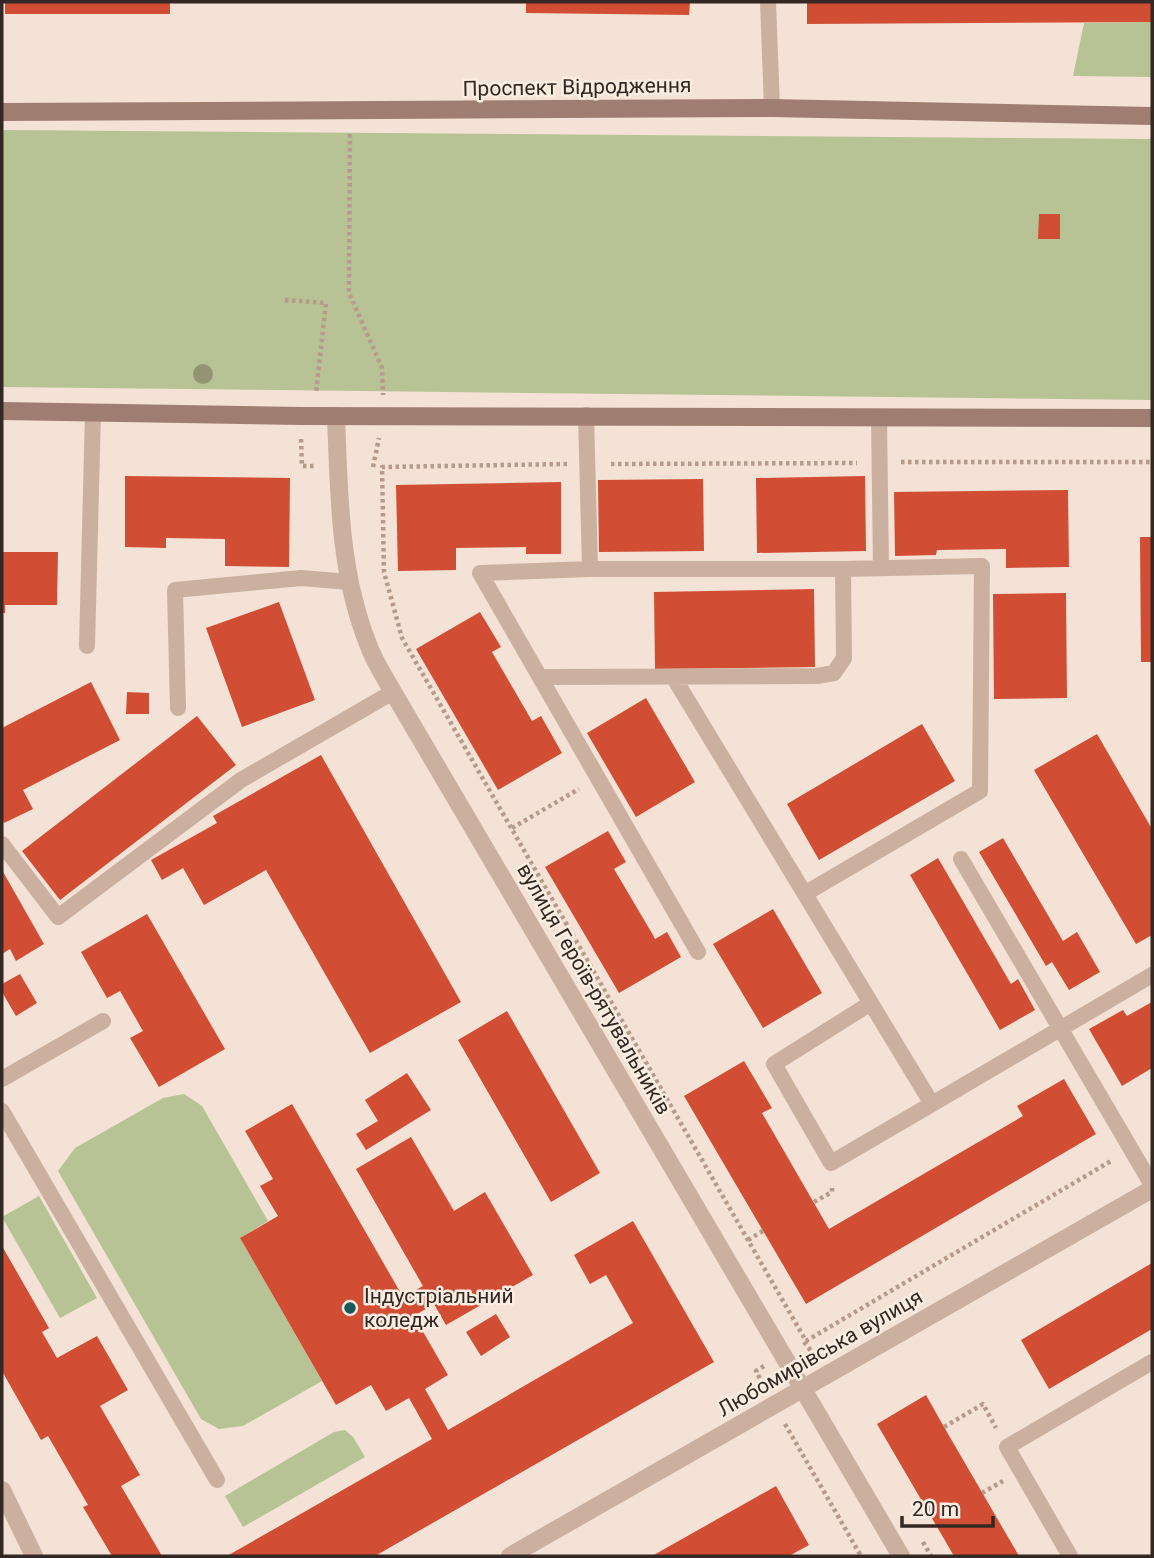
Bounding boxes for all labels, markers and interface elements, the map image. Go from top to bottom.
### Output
street label: Проспект Відродження [462,73,692,101]
street label: вулиця Героїв-рятувальників [512,859,676,1119]
place label: Індустріальний коледж [364,1284,514,1332]
street label: Любомирівська вулиця [713,1285,927,1421]
marker: Індустріальний коледж [342,1300,358,1316]
scale bar [902,1484,993,1528]
text: 20 m [912,1497,959,1521]

